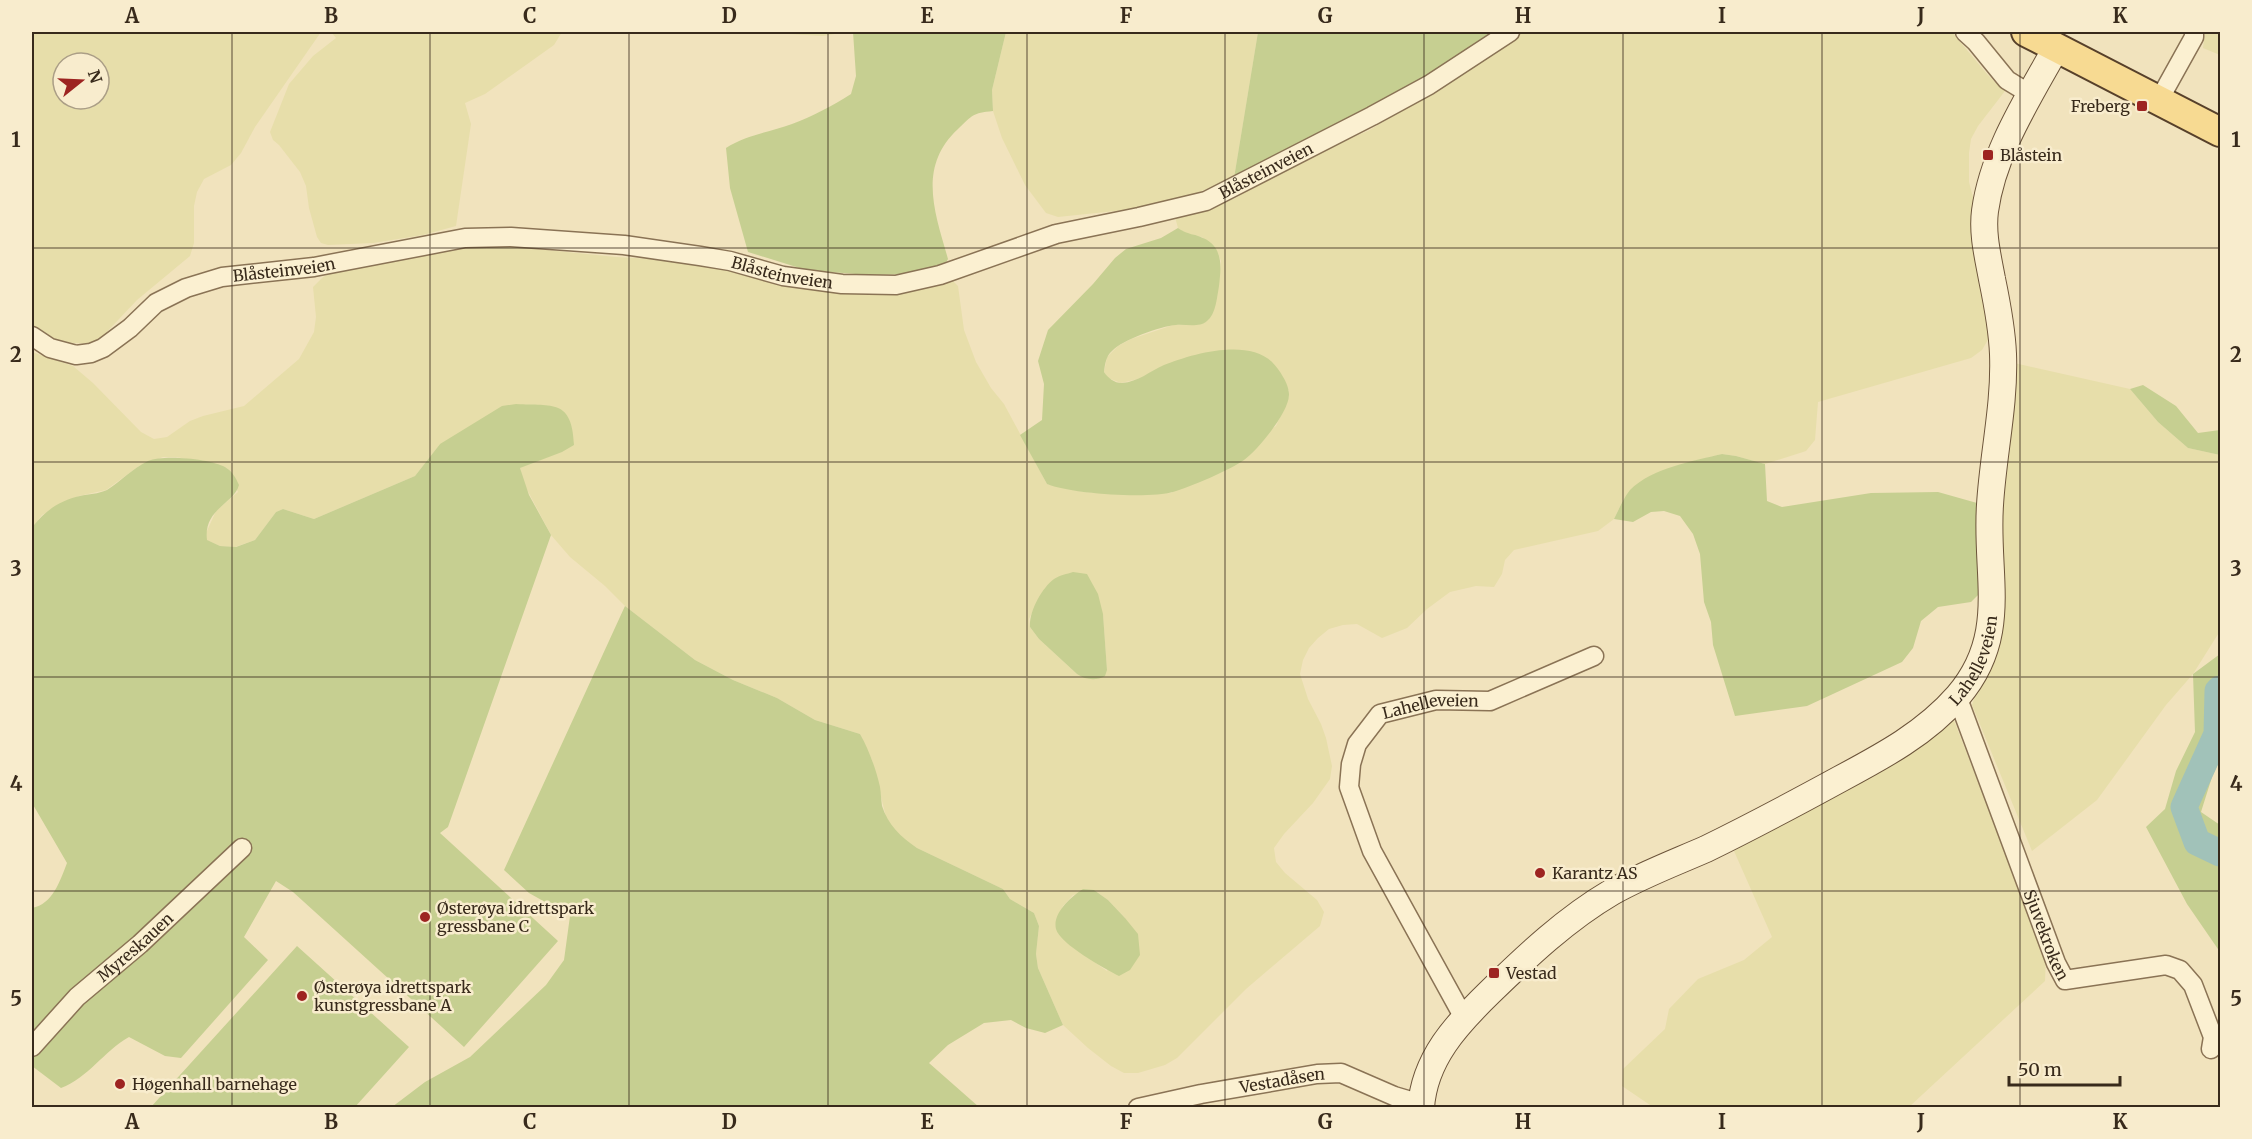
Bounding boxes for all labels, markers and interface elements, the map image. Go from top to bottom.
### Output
text: A [124,3,140,28]
text: B [324,3,338,28]
text: C [523,3,537,28]
text: D [721,3,737,28]
text: E [920,3,934,28]
text: F [1120,3,1133,28]
text: G [1318,3,1333,28]
text: H [1515,3,1531,28]
text: I [1718,3,1726,28]
text: J [1916,3,1925,28]
text: K [2113,3,2128,28]
north arrow [51,51,111,111]
text: N [84,67,107,86]
place label: Freberg [2071,96,2130,116]
marker: Freberg [2135,99,2149,113]
text: 1 [11,127,21,152]
text: 1 [2231,127,2241,152]
street label: Blåsteinveien [1215,138,1317,203]
place label: Blåstein [2000,145,2062,165]
marker: Blåstein [1981,148,1995,162]
street label: Blåsteinveien [729,252,834,293]
street label: Blåsteinveien [232,253,337,286]
text: 2 [10,342,22,367]
text: 2 [2230,342,2242,367]
text: 3 [10,556,22,581]
text: 3 [2230,556,2242,581]
street label: Lahelleveien [1945,614,2001,709]
street label: Lahelleveien [1380,690,1479,723]
text: 4 [10,771,23,796]
text: 4 [2230,771,2243,796]
place label: Karantz AS [1552,863,1637,883]
marker: Karantz AS [1533,866,1547,880]
street label: Sjuvekroken [2020,887,2074,984]
place label: Østerøya idrettspark gressbane C [437,898,595,936]
street label: Myreskauen [93,908,178,986]
marker: Østerøya idrettspark gressbane C [418,910,432,924]
place label: Vestad [1505,963,1557,983]
marker: Vestad [1487,966,1501,980]
place label: Østerøya idrettspark kunstgressbane A [314,977,472,1015]
text: 5 [10,986,22,1011]
text: 5 [2230,986,2242,1011]
marker: Østerøya idrettspark kunstgressbane A [295,989,309,1003]
scale bar [2009,1049,2120,1087]
text: 50 m [2018,1058,2062,1081]
street label: Vestadåsen [1237,1064,1326,1097]
place label: Høgenhall barnehage [132,1074,297,1094]
marker: Høgenhall barnehage [113,1077,127,1091]
text: A [124,1109,140,1134]
text: B [324,1109,338,1134]
text: C [523,1109,537,1134]
text: D [721,1109,737,1134]
text: E [920,1109,934,1134]
text: F [1120,1109,1133,1134]
text: G [1318,1109,1333,1134]
text: H [1515,1109,1531,1134]
text: I [1718,1109,1726,1134]
text: J [1916,1109,1925,1134]
text: K [2113,1109,2128,1134]

